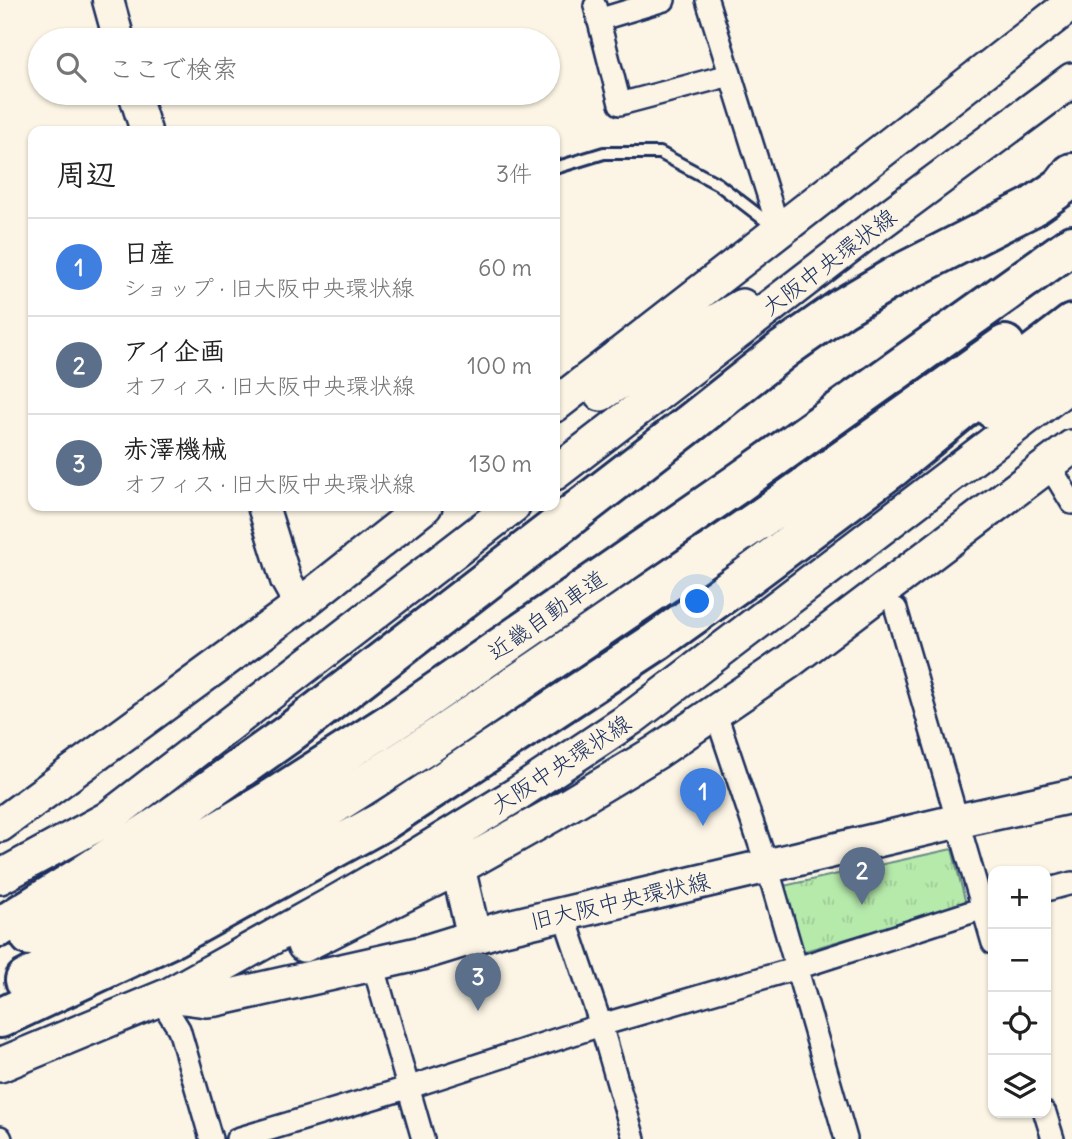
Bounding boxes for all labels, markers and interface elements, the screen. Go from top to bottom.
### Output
search box [28,28,560,105]
icon: search [52,48,90,86]
text: ここで検索 [108,52,238,85]
text: 周辺 [56,155,116,193]
text: 3件 [496,159,532,188]
street label: 大阪中央環状線 [756,202,902,322]
text: 日産 [123,236,175,269]
text: 1 [74,253,84,282]
text: 60 m [478,253,532,282]
text: ショップ · 旧大阪中央環状線 [123,273,414,302]
text: アイ企画 [123,334,225,367]
text: 2 [73,351,85,380]
text: 100 m [467,351,532,380]
text: オフィス · 旧大阪中央環状線 [123,371,415,400]
text: 赤澤機械 [123,432,227,465]
text: 3 [72,449,86,478]
text: 130 m [469,449,532,478]
text: オフィス · 旧大阪中央環状線 [123,469,415,498]
street label: 近畿自動車道 [482,563,612,666]
your location [680,584,714,618]
street label: 大阪中央環状線 [485,708,636,820]
pin: 1 [680,768,726,826]
pin: 2 [839,847,885,905]
street label: 旧大阪中央環状線 [527,866,713,935]
map controls [988,866,1051,1118]
button: + [988,866,1051,929]
button: − [988,929,1051,992]
pin: 3 [455,953,501,1011]
button: locate [988,992,1051,1055]
button: layers [988,1055,1051,1118]

